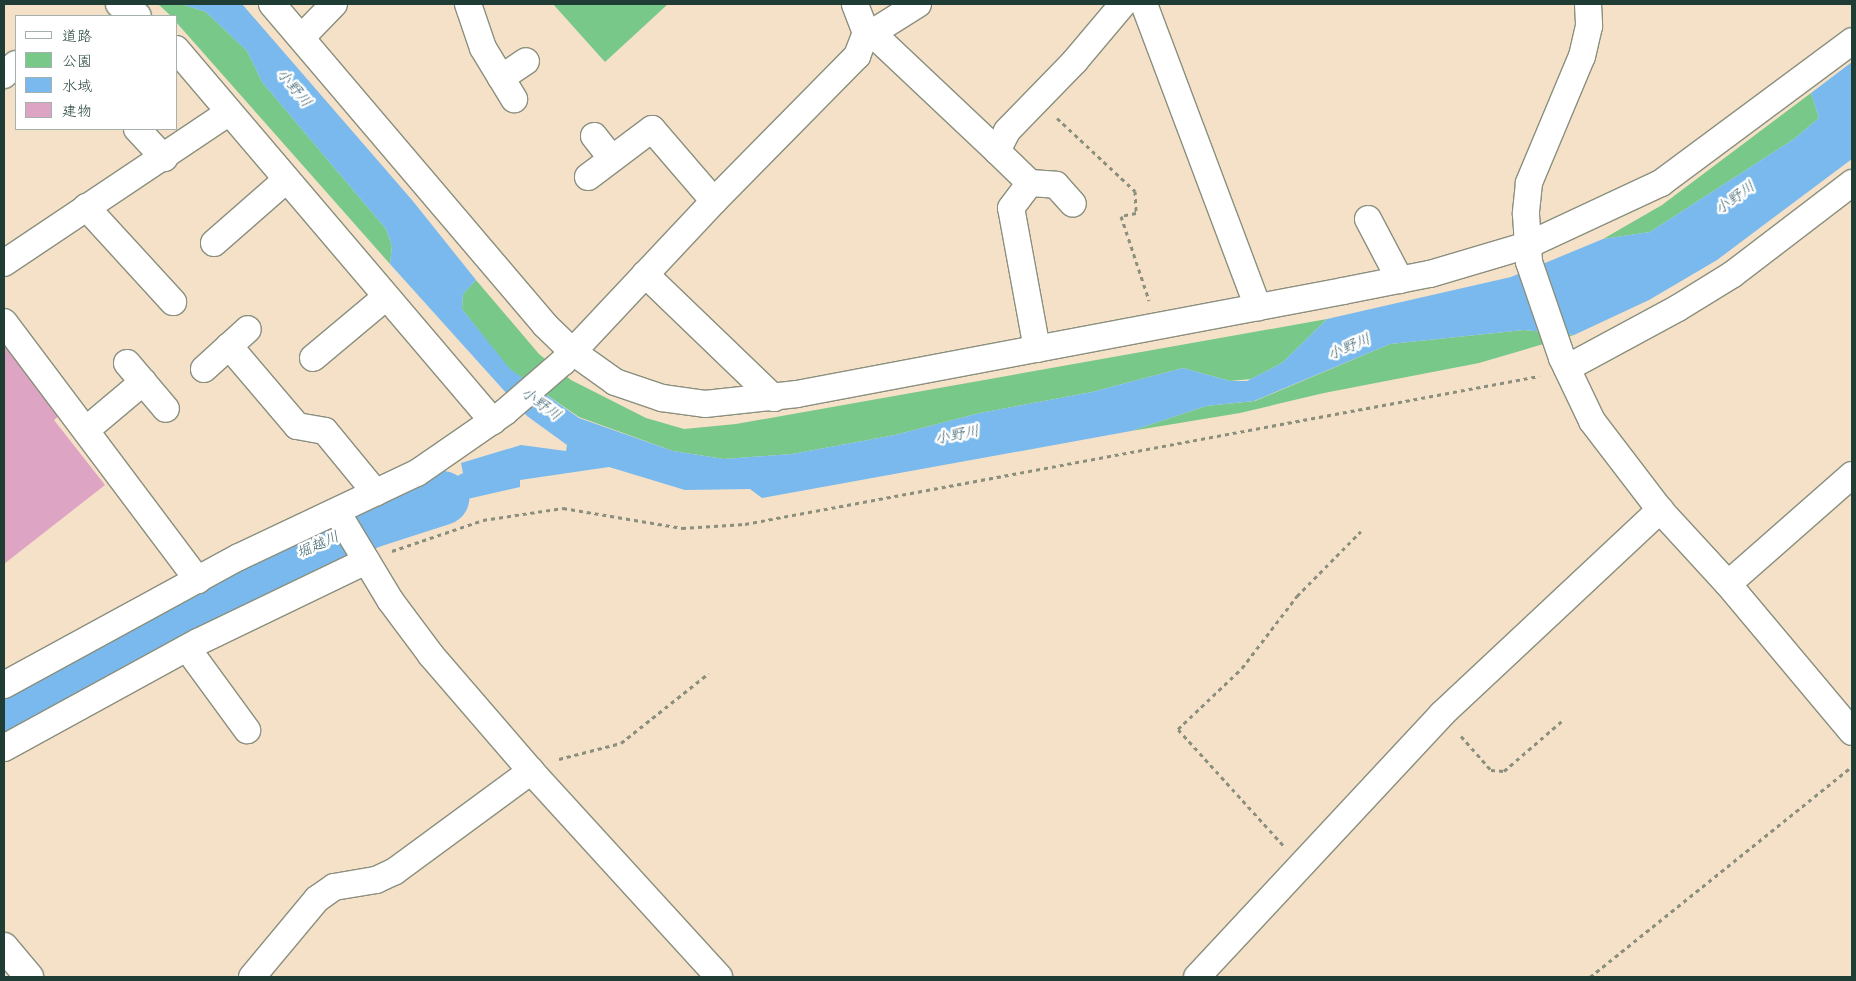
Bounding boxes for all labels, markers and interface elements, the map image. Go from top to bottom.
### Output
legend [15,15,178,130]
text: 道路 [62,27,92,46]
text: 公園 [62,52,92,71]
water label: 小野川 [273,65,315,111]
text: 水域 [62,77,92,96]
text: 建物 [62,102,92,121]
water label: 小野川 [1712,177,1758,219]
water label: 小野川 [1325,330,1373,364]
water label: 小野川 [518,383,564,425]
water label: 小野川 [933,422,981,448]
water label: 堀越川 [294,528,342,562]

